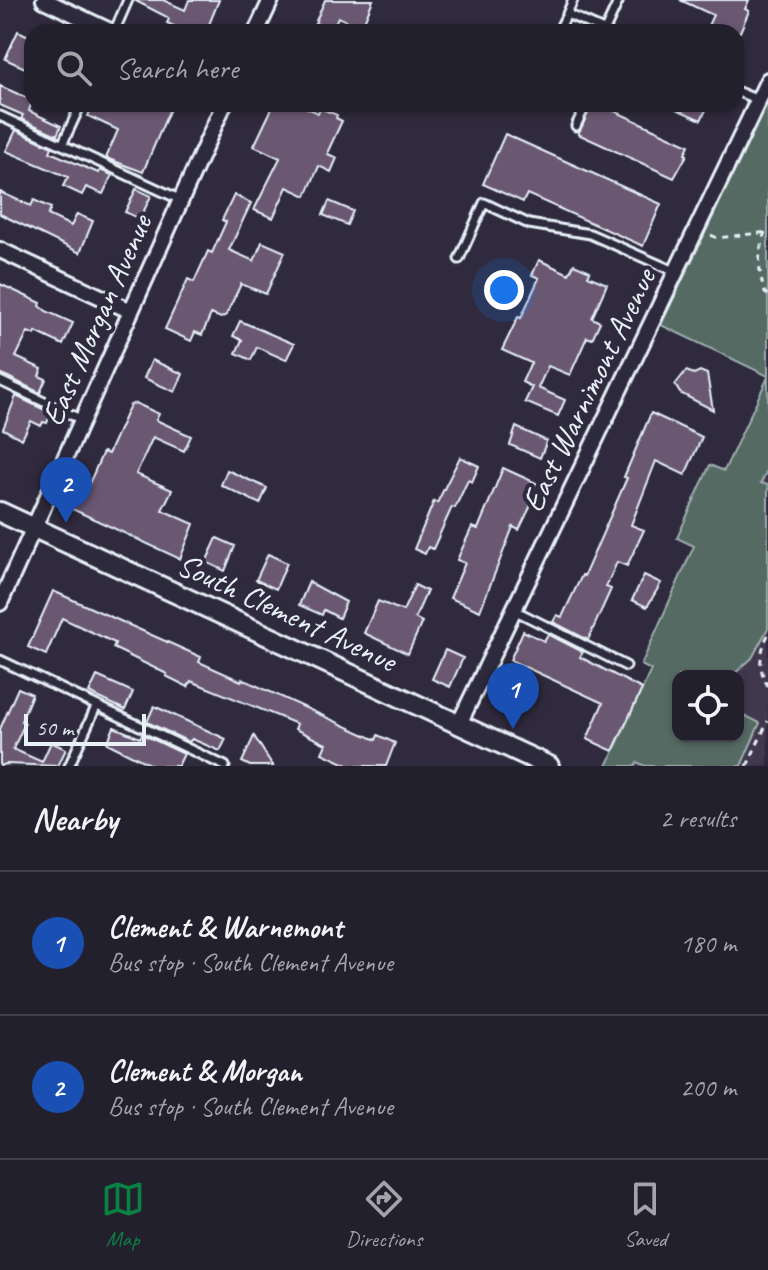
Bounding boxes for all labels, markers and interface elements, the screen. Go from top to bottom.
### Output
search box [24,24,744,112]
icon: search [52,46,96,90]
text: Search here [116,49,238,87]
street label: East Morgan Avenue [32,206,162,432]
street label: East Warnimont Avenue [512,260,666,518]
your location [484,270,524,310]
pin: 2 [40,457,92,523]
street label: South Clement Avenue [171,544,405,682]
pin: 1 [487,663,539,729]
map controls [672,670,744,742]
button: locate [672,670,744,742]
scale bar [24,710,146,746]
text: 50 m [36,714,73,742]
text: Nearby [32,797,118,840]
text: 2 results [660,802,736,835]
text: Clement & Warnemont [108,908,343,946]
text: 1 [52,927,64,960]
text: 180 m [680,927,736,960]
text: Bus stop · South Clement Avenue [108,946,393,979]
text: Clement & Morgan [108,1052,302,1090]
text: 2 [52,1071,64,1104]
text: 200 m [680,1071,736,1104]
text: Bus stop · South Clement Avenue [108,1090,393,1123]
tab: Map [101,1177,145,1253]
tab: Directions [346,1177,422,1253]
tab: Saved [623,1177,667,1253]

